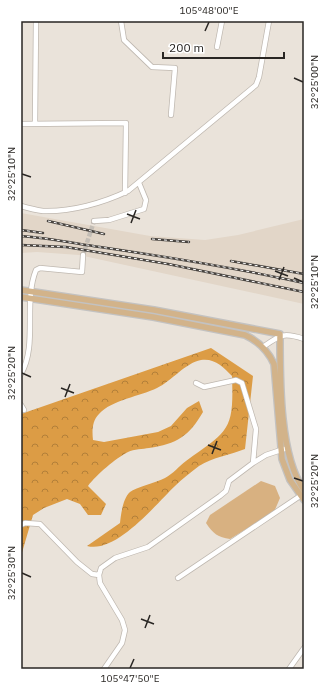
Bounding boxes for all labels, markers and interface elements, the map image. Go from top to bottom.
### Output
text: 105°48'00"E [179,4,239,17]
scale bar [163,34,284,60]
text: 200 m [169,40,204,55]
text: 32°25'00"N [308,55,321,109]
text: 32°25'10"N [5,147,18,201]
text: 32°25'10"N [308,255,321,309]
text: 32°25'20"N [5,346,18,400]
text: 32°25'20"N [308,454,321,508]
text: 32°25'30"N [5,546,18,600]
text: 105°47'50"E [100,672,160,685]

